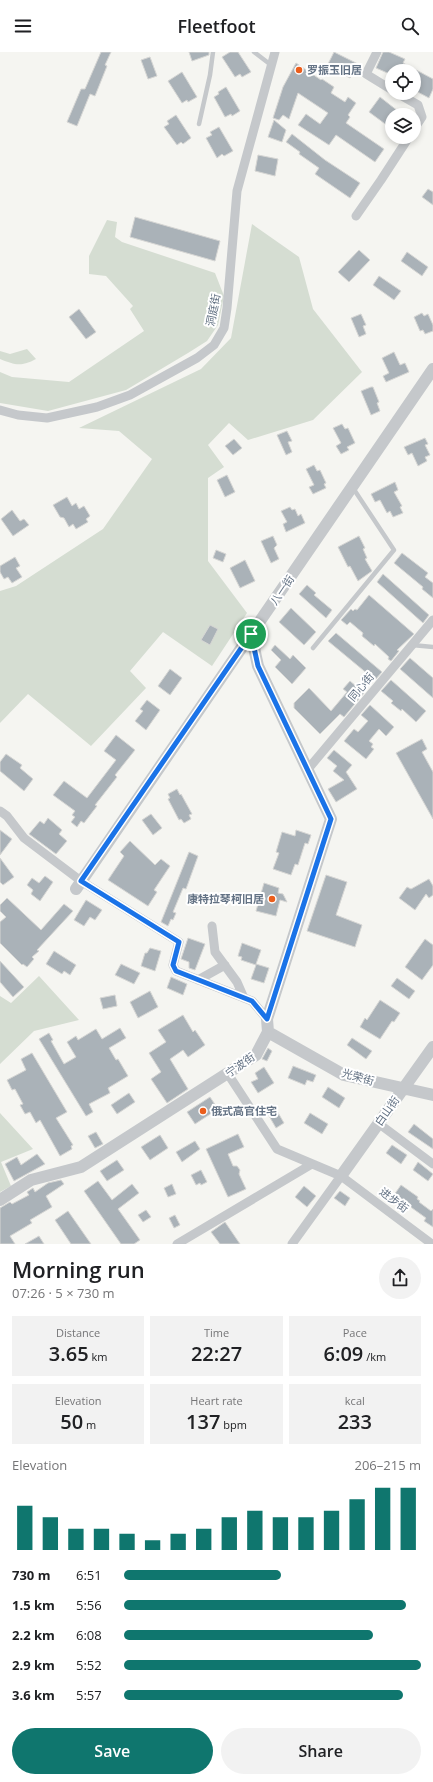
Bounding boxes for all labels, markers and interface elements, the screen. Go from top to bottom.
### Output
text: Fleetfoot [177,14,256,38]
icon: menu [12,15,34,37]
icon: search [399,15,421,37]
place label: 罗振玉旧居 [307,62,362,77]
map controls [385,64,421,144]
button: locate [385,64,421,100]
marker: 罗振玉旧居 [294,65,304,75]
button: layers [385,108,421,144]
street label: 洞庭街 [202,292,223,328]
street label: 八一街 [266,572,297,608]
pin [234,617,268,651]
icon: arrive [240,623,262,645]
street label: 同心街 [344,669,377,704]
place label: 康特拉琴柯旧居 [187,891,264,906]
marker: 康特拉琴柯旧居 [267,894,277,904]
street label: 宁波街 [222,1049,258,1080]
street label: 光荣街 [340,1065,376,1088]
street label: 白山街 [371,1093,402,1129]
place label: 俄式高官住宅 [211,1103,277,1118]
marker: 俄式高官住宅 [198,1106,208,1116]
street label: 进步街 [377,1184,412,1216]
text: Morning run [12,1254,145,1284]
button: share [379,1257,421,1299]
text: 07:26 · 5 × 730 m [12,1284,115,1302]
text: Distance [56,1325,100,1340]
text: Time [204,1325,229,1340]
text: Pace [343,1325,367,1340]
text: 3.65 [49,1340,89,1367]
text: 22:27 [191,1340,242,1367]
text: 6:09 [323,1340,363,1367]
text: km [89,1349,107,1364]
text: /km [363,1349,386,1364]
text: Elevation [55,1393,102,1408]
text: Heart rate [190,1393,243,1408]
text: kcal [345,1393,365,1408]
text: 50 [60,1408,83,1435]
text: 137 [186,1408,220,1435]
text: 233 [338,1408,372,1435]
text: m [83,1417,96,1432]
text: bpm [220,1417,247,1432]
text: Elevation [12,1456,67,1474]
text: 206–215 m [354,1456,421,1474]
text: 730 m [12,1566,50,1584]
text: 6:51 [76,1566,102,1584]
text: 1.5 km [12,1596,55,1614]
text: 5:56 [76,1596,102,1614]
text: 2.2 km [12,1626,55,1644]
text: 6:08 [76,1626,102,1644]
text: 2.9 km [12,1656,55,1674]
text: 5:52 [76,1656,102,1674]
text: 3.6 km [12,1686,55,1704]
text: 5:57 [76,1686,102,1704]
button: Save [12,1728,213,1774]
button: Share [221,1728,421,1774]

